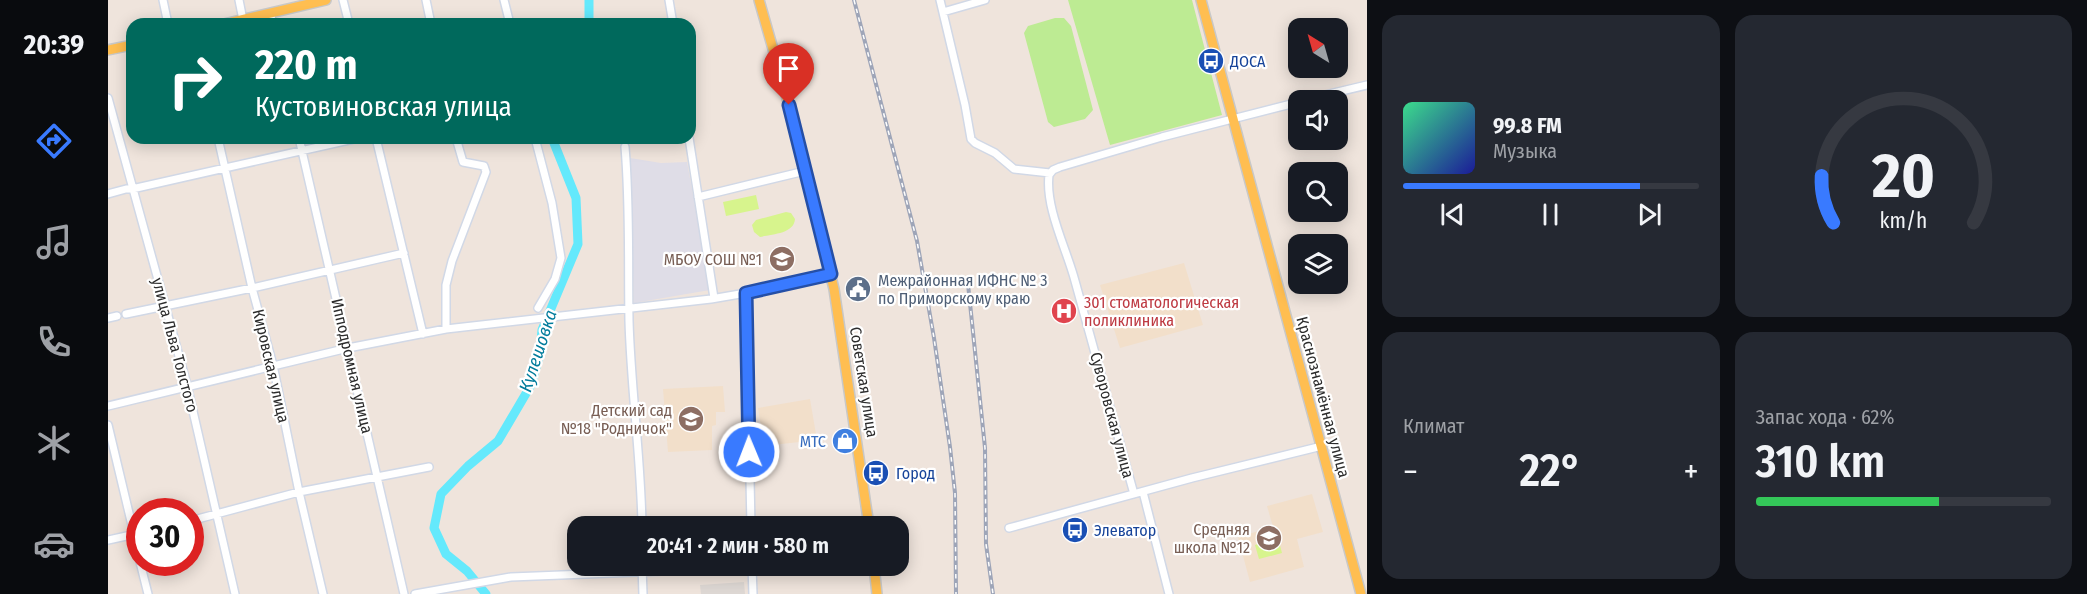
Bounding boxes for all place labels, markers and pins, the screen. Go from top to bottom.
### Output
pin [763,43,814,105]
bus stop icon: ДОСА [1196,46,1226,76]
place label: ДОСА [1229,52,1266,71]
school or university icon: МБОУ СОШ №1 [767,244,797,274]
place label: МБОУ СОШ №1 [664,250,762,269]
place label: Межрайонная ИФНС № 3 по Приморскому краю [878,271,1047,308]
public building icon: Межрайонная ИФНС № 3 по Приморскому краю [843,274,873,304]
place label: 301 стоматологическая поликлиника [1084,293,1239,330]
hospital icon: 301 стоматологическая поликлиника [1049,296,1079,326]
place label: Детский сад №18 "Родничок" [561,401,672,438]
school or university icon: Детский сад №18 "Родничок" [676,404,706,434]
shop icon: МТС [830,426,860,456]
place label: МТС [800,432,826,451]
bus stop icon: Город [861,458,891,488]
place label: Город [896,464,935,483]
bus stop icon: Элеватор [1060,515,1090,545]
place label: Средняя школа №12 [1174,520,1250,557]
place label: Элеватор [1094,521,1156,540]
school or university icon: Средняя школа №12 [1254,523,1284,553]

